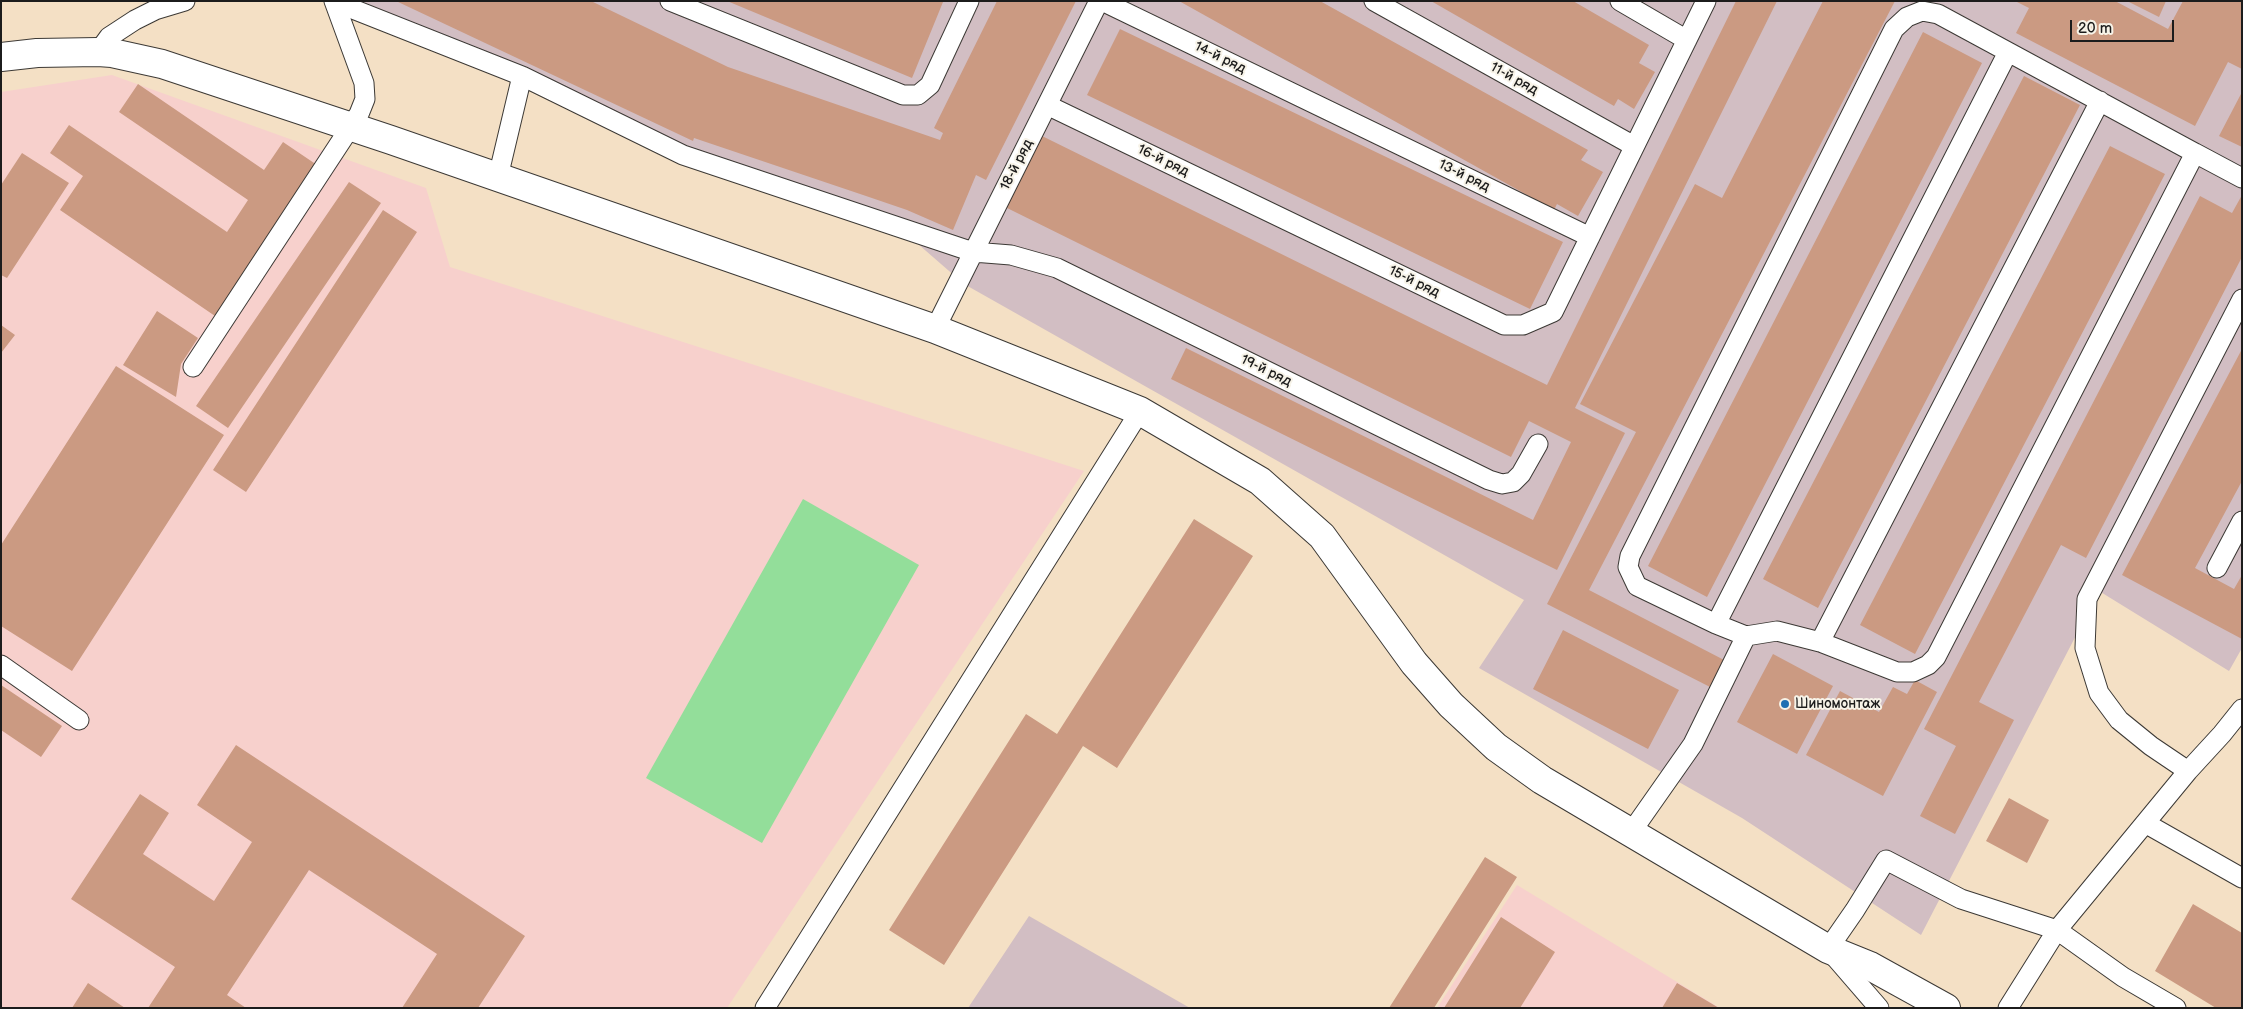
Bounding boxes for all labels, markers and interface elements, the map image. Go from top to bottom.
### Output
scale bar [2073,10,2177,42]
text: 20 m [2078,19,2112,38]
street label: 14-й ряд [1192,38,1248,78]
street label: 11-й ряд [1487,59,1541,99]
street label: 18-й ряд [997,137,1037,193]
street label: 16-й ряд [1135,141,1191,181]
street label: 13-й ряд [1436,156,1492,196]
street label: 15-й ряд [1386,263,1442,301]
street label: 19-й ряд [1238,351,1294,391]
place label: Шиномонтаж [1795,696,1880,712]
marker: Шиномонтаж [1779,698,1791,710]

